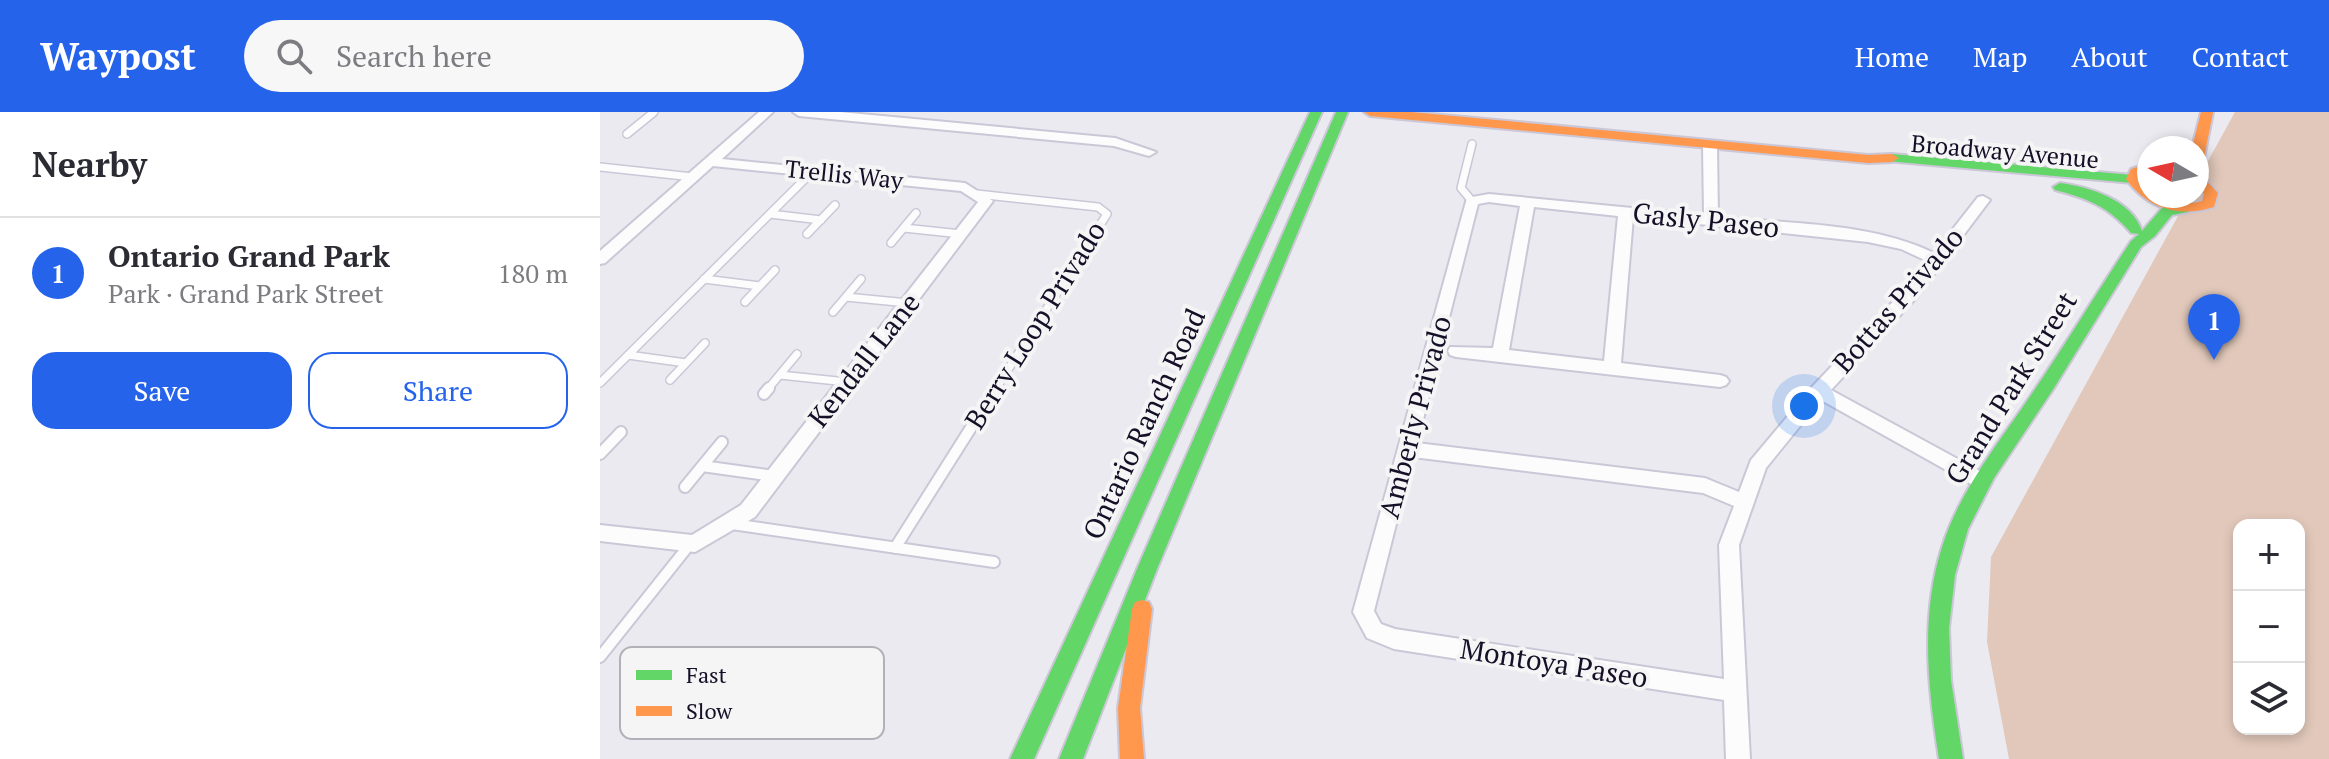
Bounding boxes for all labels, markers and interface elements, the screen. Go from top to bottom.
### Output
search box [244,20,804,92]
text: Waypost [40,31,196,81]
icon: search [272,34,316,78]
text: Search here [336,36,492,76]
text: Home [1855,38,1929,75]
text: Map [1973,38,2027,75]
text: About [2071,38,2148,75]
text: Contact [2192,38,2289,75]
street label: Broadway Avenue [1910,127,2100,175]
north arrow [2137,136,2209,208]
text: Nearby [32,142,147,187]
street label: Trellis Way [784,152,906,196]
street label: Gasly Paseo [1631,193,1781,246]
street label: Berry Loop Privado [956,214,1113,436]
street label: Bottas Privado [1824,219,1971,380]
text: Ontario Grand Park [108,236,390,276]
text: 1 [51,256,65,290]
text: 180 m [498,256,568,290]
text: Park · Grand Park Street [108,276,384,310]
street label: Grand Park Street [1936,284,2085,491]
street label: Kendall Lane [799,285,928,435]
pin: 1 [2188,294,2240,360]
street label: Ontario Ranch Road [1074,302,1213,545]
street label: Amberly Privado [1370,312,1459,522]
button: Save [32,352,292,429]
button: Share [308,352,568,429]
your location [1784,386,1824,426]
map controls [2233,519,2305,735]
button: + [2233,519,2305,591]
button: − [2233,591,2305,663]
street label: Montoya Paseo [1458,629,1650,696]
legend [620,647,884,739]
text: Fast [686,660,727,689]
button: layers [2233,663,2305,735]
text: Slow [686,696,733,725]

